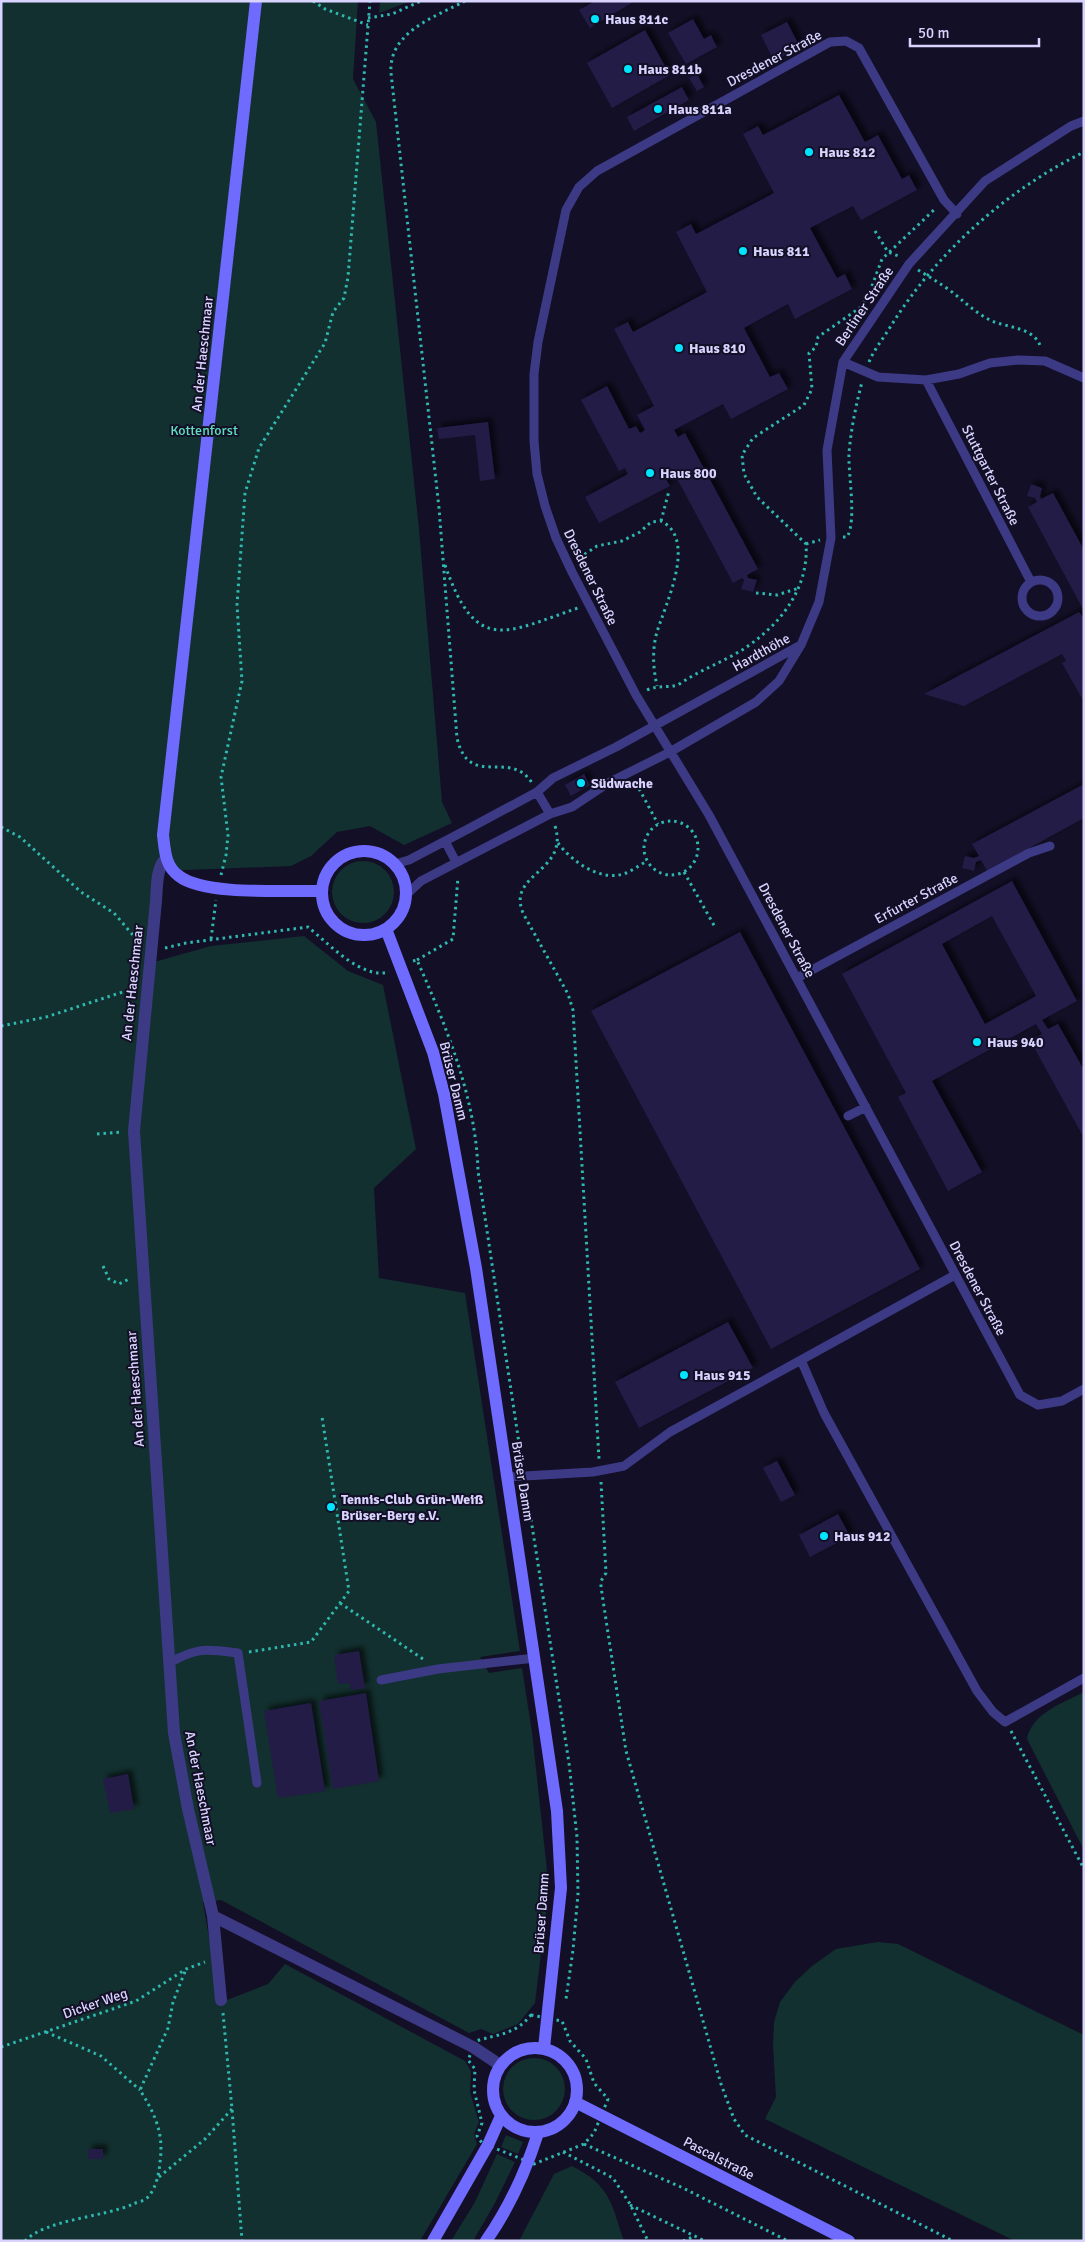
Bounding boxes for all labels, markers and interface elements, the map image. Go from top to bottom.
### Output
place label: Haus 811c [605,11,668,28]
marker: Haus 811c [589,13,601,25]
scale bar [910,15,1039,47]
text: 50 m [918,24,949,42]
street label: Dresdener Straße [724,26,825,91]
place label: Haus 811b [638,61,702,78]
marker: Haus 811b [622,63,634,75]
place label: Haus 811a [668,101,732,118]
marker: Haus 811a [652,103,664,115]
place label: Haus 812 [819,144,875,161]
marker: Haus 812 [803,146,815,158]
place label: Haus 811 [753,243,810,260]
marker: Haus 811 [737,245,749,257]
street label: Berliner Straße [832,263,897,349]
street label: An der Haeschmaar [188,295,217,413]
place label: Haus 810 [689,340,746,357]
marker: Haus 810 [673,342,685,354]
park label: Kottenforst [170,422,238,439]
street label: Stuttgarter Straße [958,422,1023,528]
place label: Haus 800 [660,465,717,482]
marker: Haus 800 [644,467,656,479]
street label: Dresdener Straße [560,526,621,628]
street label: Hardthöhe [729,630,793,675]
place label: Südwache [591,775,653,792]
marker: Südwache [575,777,587,789]
street label: Erfurter Straße [872,869,961,928]
street label: Dresdener Straße [754,880,819,981]
street label: An der Haeschmaar [118,924,147,1042]
place label: Haus 940 [987,1034,1044,1051]
marker: Haus 940 [971,1036,983,1048]
street label: Brüser Damm [435,1040,472,1122]
street label: Dresdener Straße [945,1238,1010,1339]
street label: An der Haeschmaar [123,1330,148,1448]
place label: Haus 915 [694,1367,750,1384]
marker: Haus 915 [678,1369,690,1381]
street label: Brüser Damm [508,1440,537,1522]
place label: Tennis-Club Grün-Weiß Brüser-Berg e.V. [341,1491,484,1524]
marker: Tennis-Club Grün-Weiß Brüser-Berg e.V. [325,1501,337,1513]
place label: Haus 912 [834,1528,890,1545]
marker: Haus 912 [818,1530,830,1542]
street label: An der Haeschmaar [181,1729,220,1848]
street label: Brüser Damm [530,1872,553,1954]
street label: Dicker Weg [61,1984,130,2022]
street label: Pascalstraße [680,2133,757,2184]

